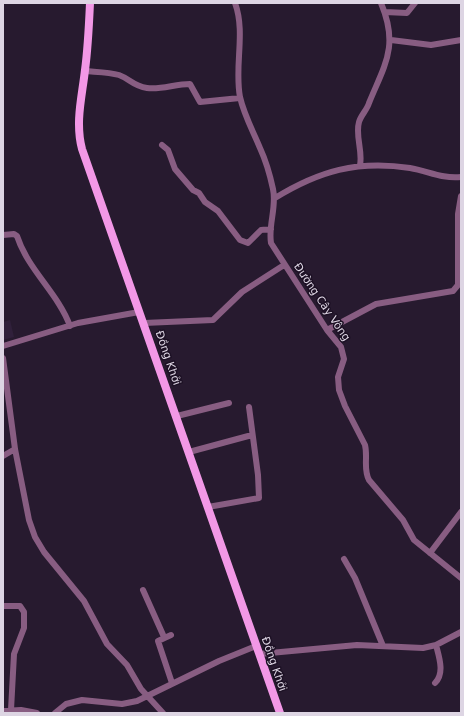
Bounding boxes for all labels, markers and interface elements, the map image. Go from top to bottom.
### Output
street label: Đường Cây Vông [291,260,353,344]
street label: Đồng Khởi [153,329,183,387]
street label: Đồng Khởi [259,635,289,693]

